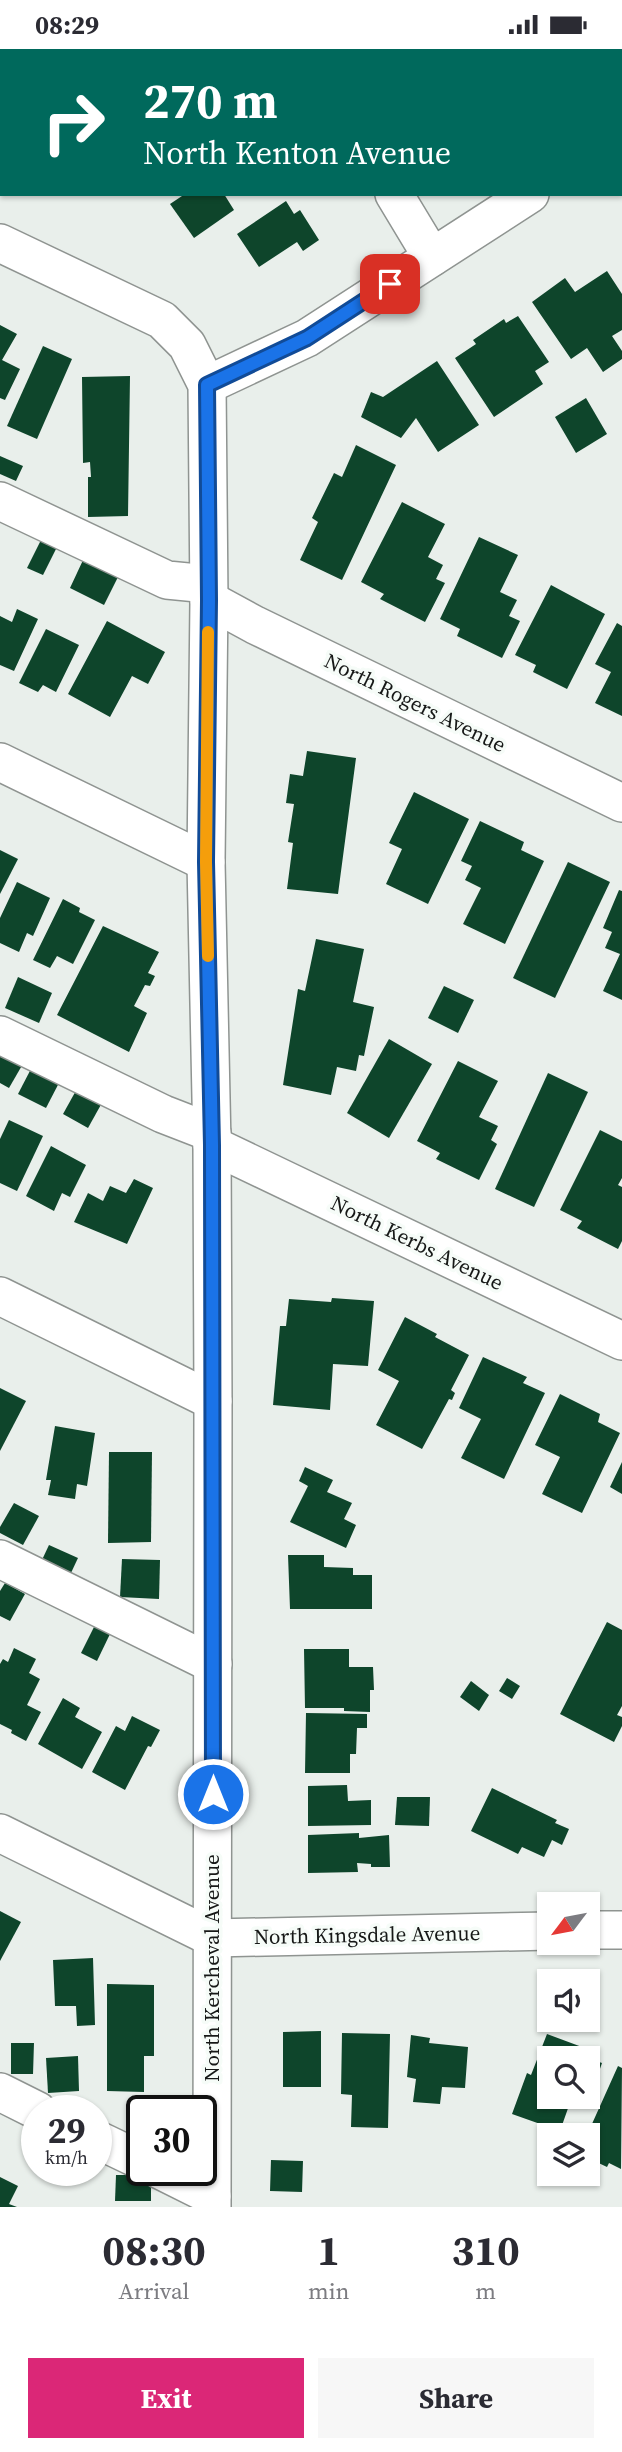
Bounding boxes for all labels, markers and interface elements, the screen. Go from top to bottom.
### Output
text: 08:29 [35,7,99,43]
text: 270 m [143,67,278,134]
icon: right [28,77,119,168]
text: North Kenton Avenue [143,131,451,175]
pin [360,254,420,314]
icon: arrive [371,265,409,303]
street label: North Rogers Avenue [320,646,511,759]
street label: North Kerbs Avenue [326,1188,508,1297]
position arrow [176,1757,250,1831]
street label: North Kercheval Avenue [197,1854,226,2082]
north arrow [537,1892,600,1955]
map controls [537,1892,600,2186]
street label: North Kingsdale Avenue [253,1918,480,1951]
button: sound [537,1969,600,2032]
button: search [537,2046,600,2109]
speed limit sign: 30 [126,2095,217,2186]
text: 29 [48,2107,85,2155]
button: layers [537,2123,600,2186]
text: km/h [45,2145,88,2170]
text: 08:30 [102,2221,206,2279]
text: 1 [317,2221,340,2279]
text: 310 [452,2221,520,2279]
text: Arrival [118,2275,189,2307]
text: min [308,2275,349,2307]
text: m [475,2275,496,2307]
button: Exit [28,2358,304,2438]
button: Share [318,2358,594,2438]

